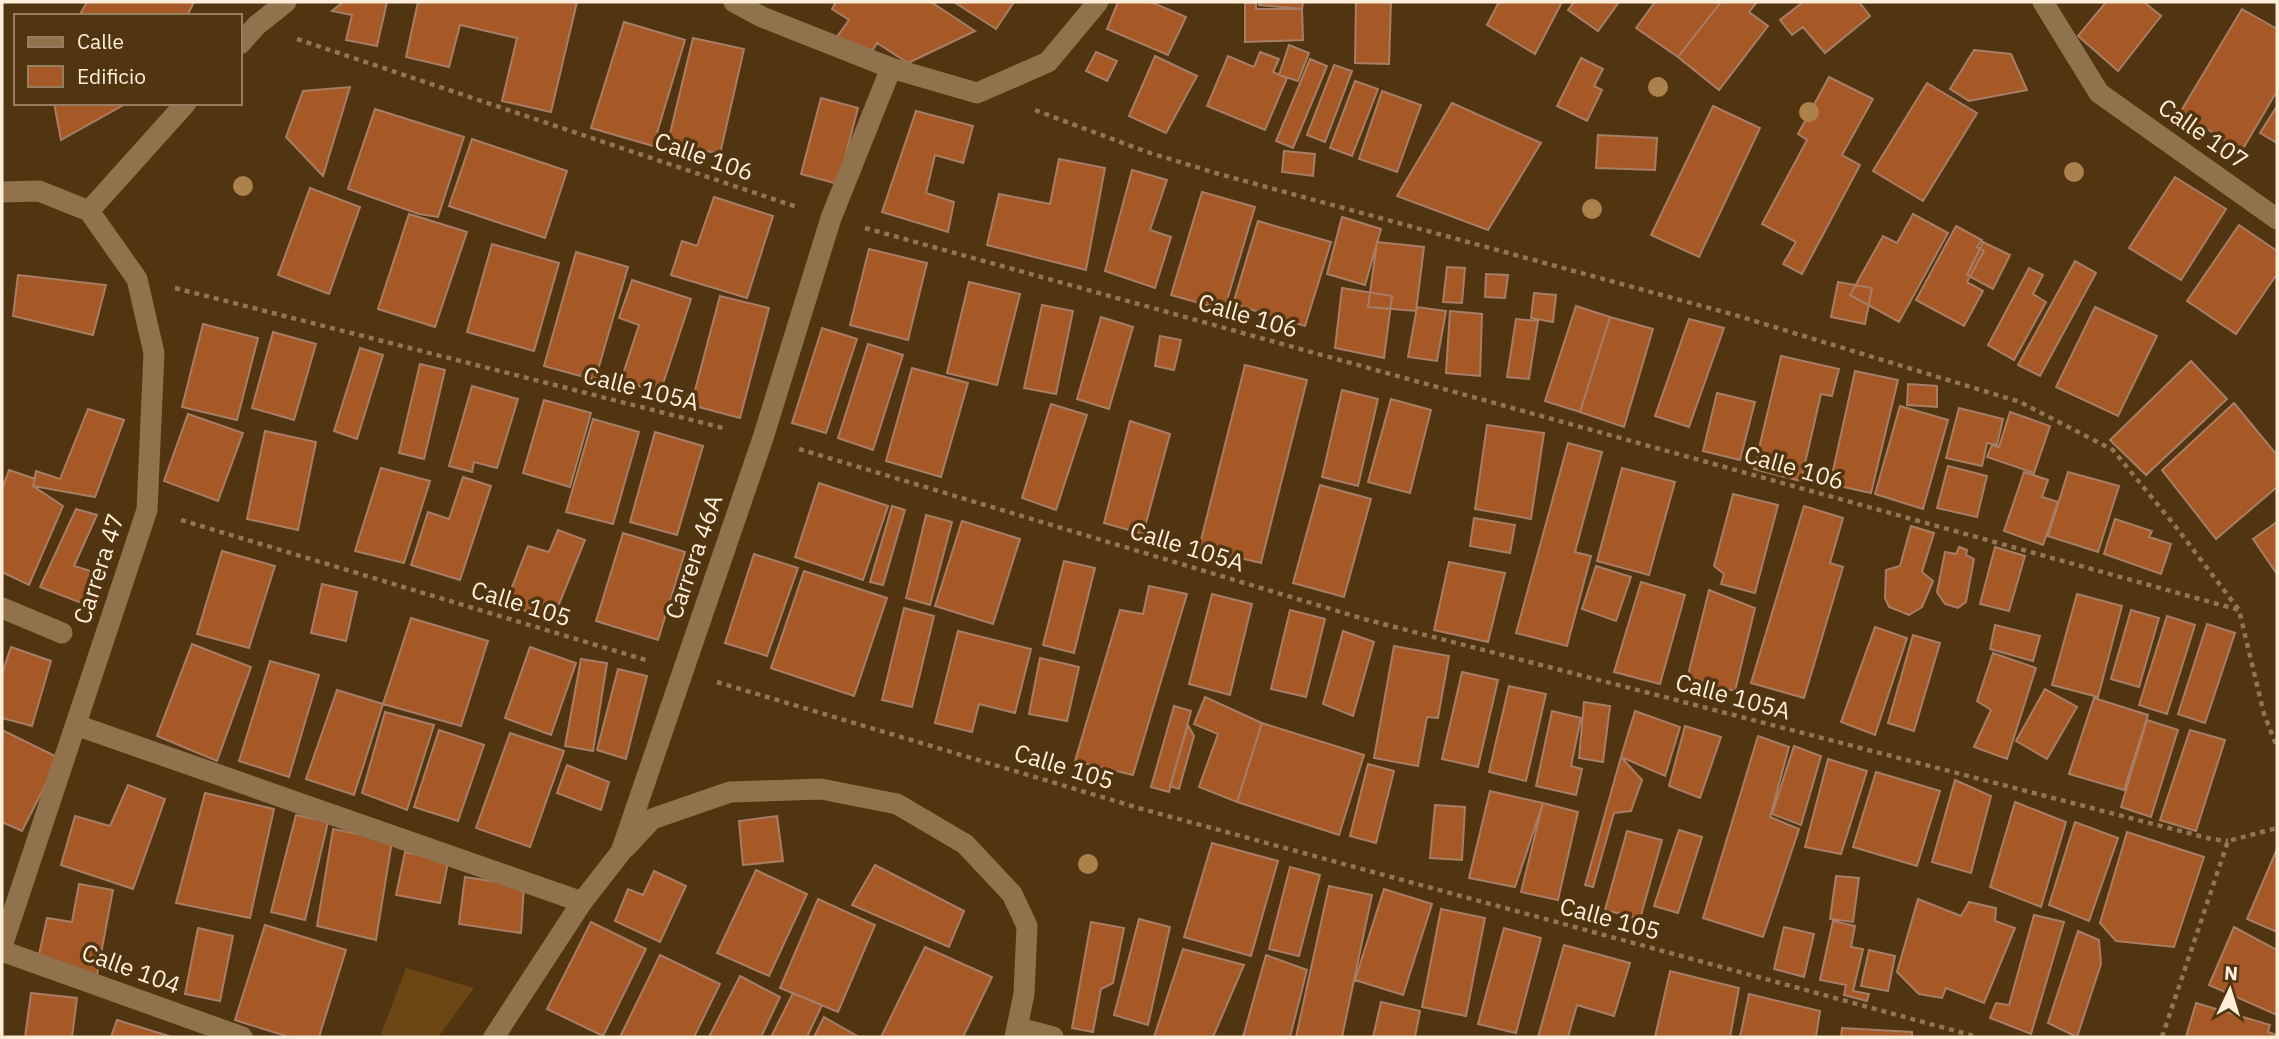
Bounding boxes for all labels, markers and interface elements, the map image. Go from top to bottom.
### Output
legend [14,14,242,105]
text: Calle [77,27,124,55]
text: Edificio [77,62,146,90]
street label: Calle 107 [2152,91,2255,176]
street label: Calle 106 [651,124,758,188]
street label: Calle 106 [1195,286,1302,345]
street label: Calle 105A [580,358,702,418]
street label: Calle 106 [1741,438,1848,497]
street label: Carrera 46A [657,490,729,623]
street label: Carrera 47 [65,509,131,628]
street label: Calle 105A [1126,513,1248,579]
street label: Calle 105 [468,573,575,633]
street label: Calle 105A [1672,665,1794,727]
street label: Calle 105 [1011,736,1118,796]
street label: Calle 105 [1557,889,1664,947]
street label: Calle 104 [78,935,185,1001]
north arrow [2195,955,2265,1025]
text: N [2223,961,2239,985]

